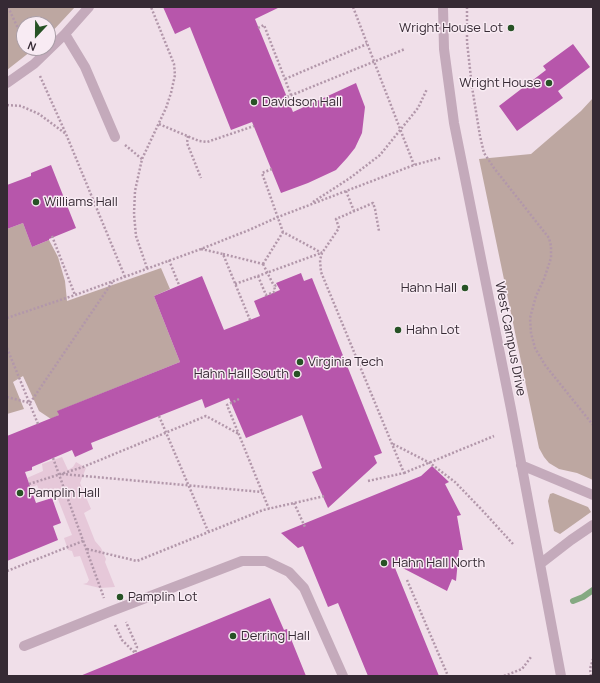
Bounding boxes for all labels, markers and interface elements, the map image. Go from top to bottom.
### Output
north arrow [16,16,56,56]
place label: Wright House Lot [399,20,503,36]
marker: Wright House Lot [506,23,516,33]
text: N [25,38,38,55]
place label: Wright House [459,75,541,91]
marker: Wright House [544,78,554,88]
place label: Davidson Hall [262,94,342,110]
marker: Davidson Hall [249,97,259,107]
place label: Williams Hall [44,194,118,210]
marker: Williams Hall [31,197,41,207]
place label: Hahn Hall [401,280,457,296]
street label: West Campus Drive [491,280,529,398]
marker: Hahn Hall [460,283,470,293]
place label: Hahn Lot [406,322,460,338]
marker: Hahn Lot [393,325,403,335]
place label: Virginia Tech [308,354,384,370]
marker: Virginia Tech [295,357,305,367]
place label: Hahn Hall South [194,366,289,382]
marker: Hahn Hall South [292,369,302,379]
place label: Pamplin Hall [28,485,100,501]
marker: Pamplin Hall [15,488,25,498]
place label: Hahn Hall North [392,555,485,571]
marker: Hahn Hall North [379,558,389,568]
place label: Pamplin Lot [128,589,197,605]
marker: Pamplin Lot [115,592,125,602]
place label: Derring Hall [241,628,310,644]
marker: Derring Hall [228,631,238,641]

